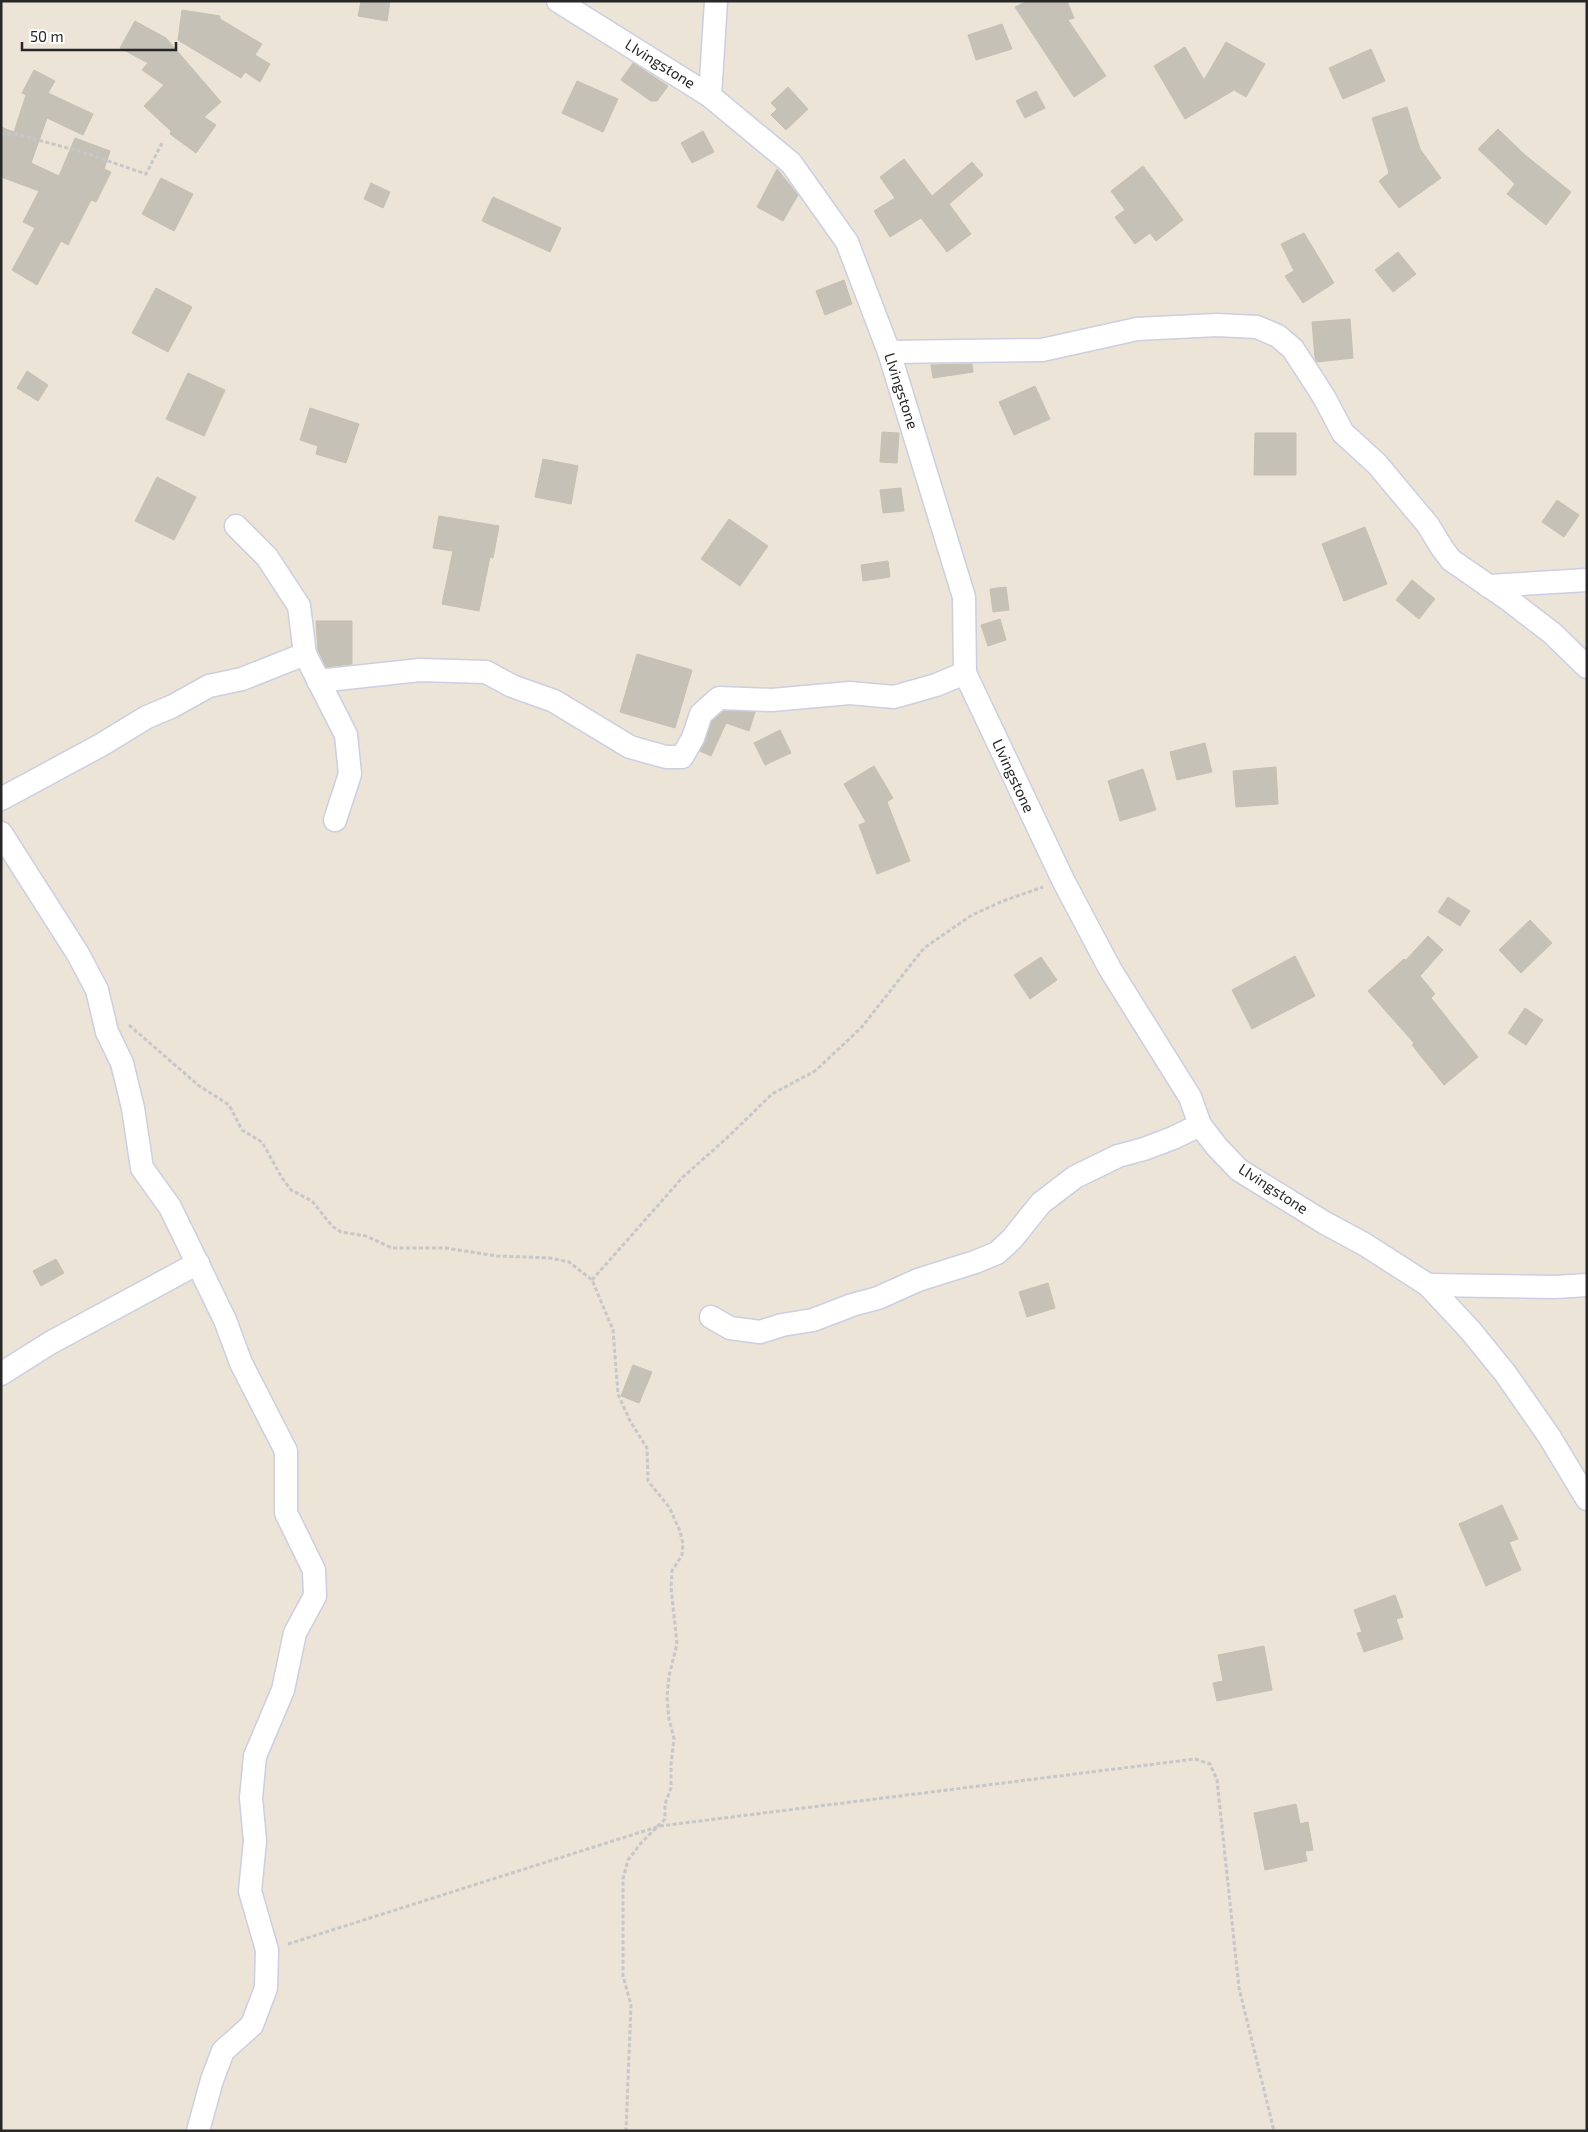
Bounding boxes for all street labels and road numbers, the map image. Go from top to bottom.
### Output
street label: LIvingstone [622,35,699,92]
street label: LIvingstone [881,350,923,431]
street label: LIvingstone [989,736,1039,815]
street label: LIvingstone [1236,1159,1312,1217]

